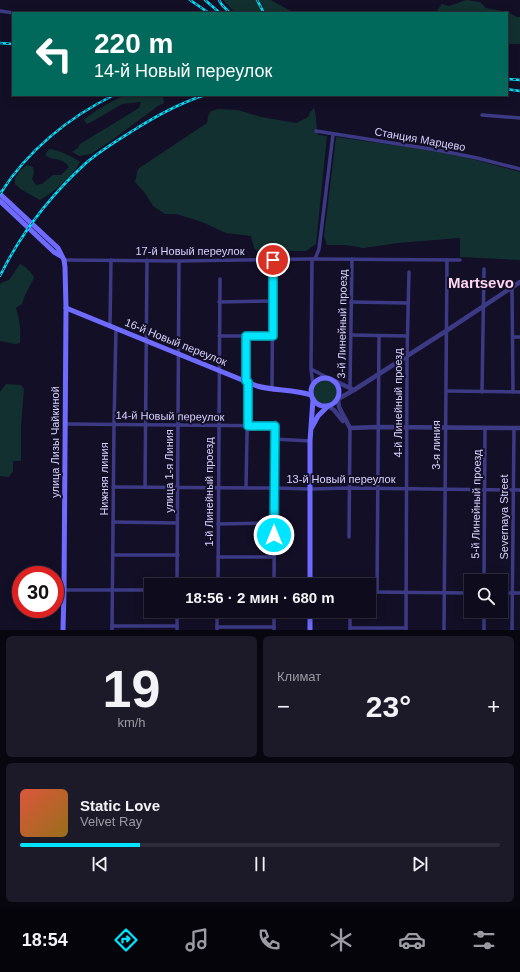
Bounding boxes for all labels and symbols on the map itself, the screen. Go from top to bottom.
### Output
street label: Станция Марцево [374,125,466,153]
pin [256,243,290,277]
street label: 17-й Новый переулок [135,245,245,257]
street label: 3-й Линейный проезд [335,269,349,379]
district label: Martsevo [448,274,514,291]
street label: 16-й Новый переулок [123,316,229,368]
street label: 4-й Линейный проезд [392,348,404,458]
street label: улица Лизы Чайкиной [49,386,61,498]
street label: 14-й Новый переулок [115,409,225,423]
street label: 3-я линия [430,420,442,470]
street label: улица 1-я Линия [163,429,175,513]
street label: 1-й Линейный проезд [203,437,215,547]
street label: Нижняя линия [98,442,110,516]
street label: 5-й Линейный проезд [469,449,483,559]
street label: 13-й Новый переулок [286,473,396,485]
street label: Severnaya Street [498,475,510,560]
position arrow [253,514,295,556]
speed limit sign: 30 [12,566,64,618]

